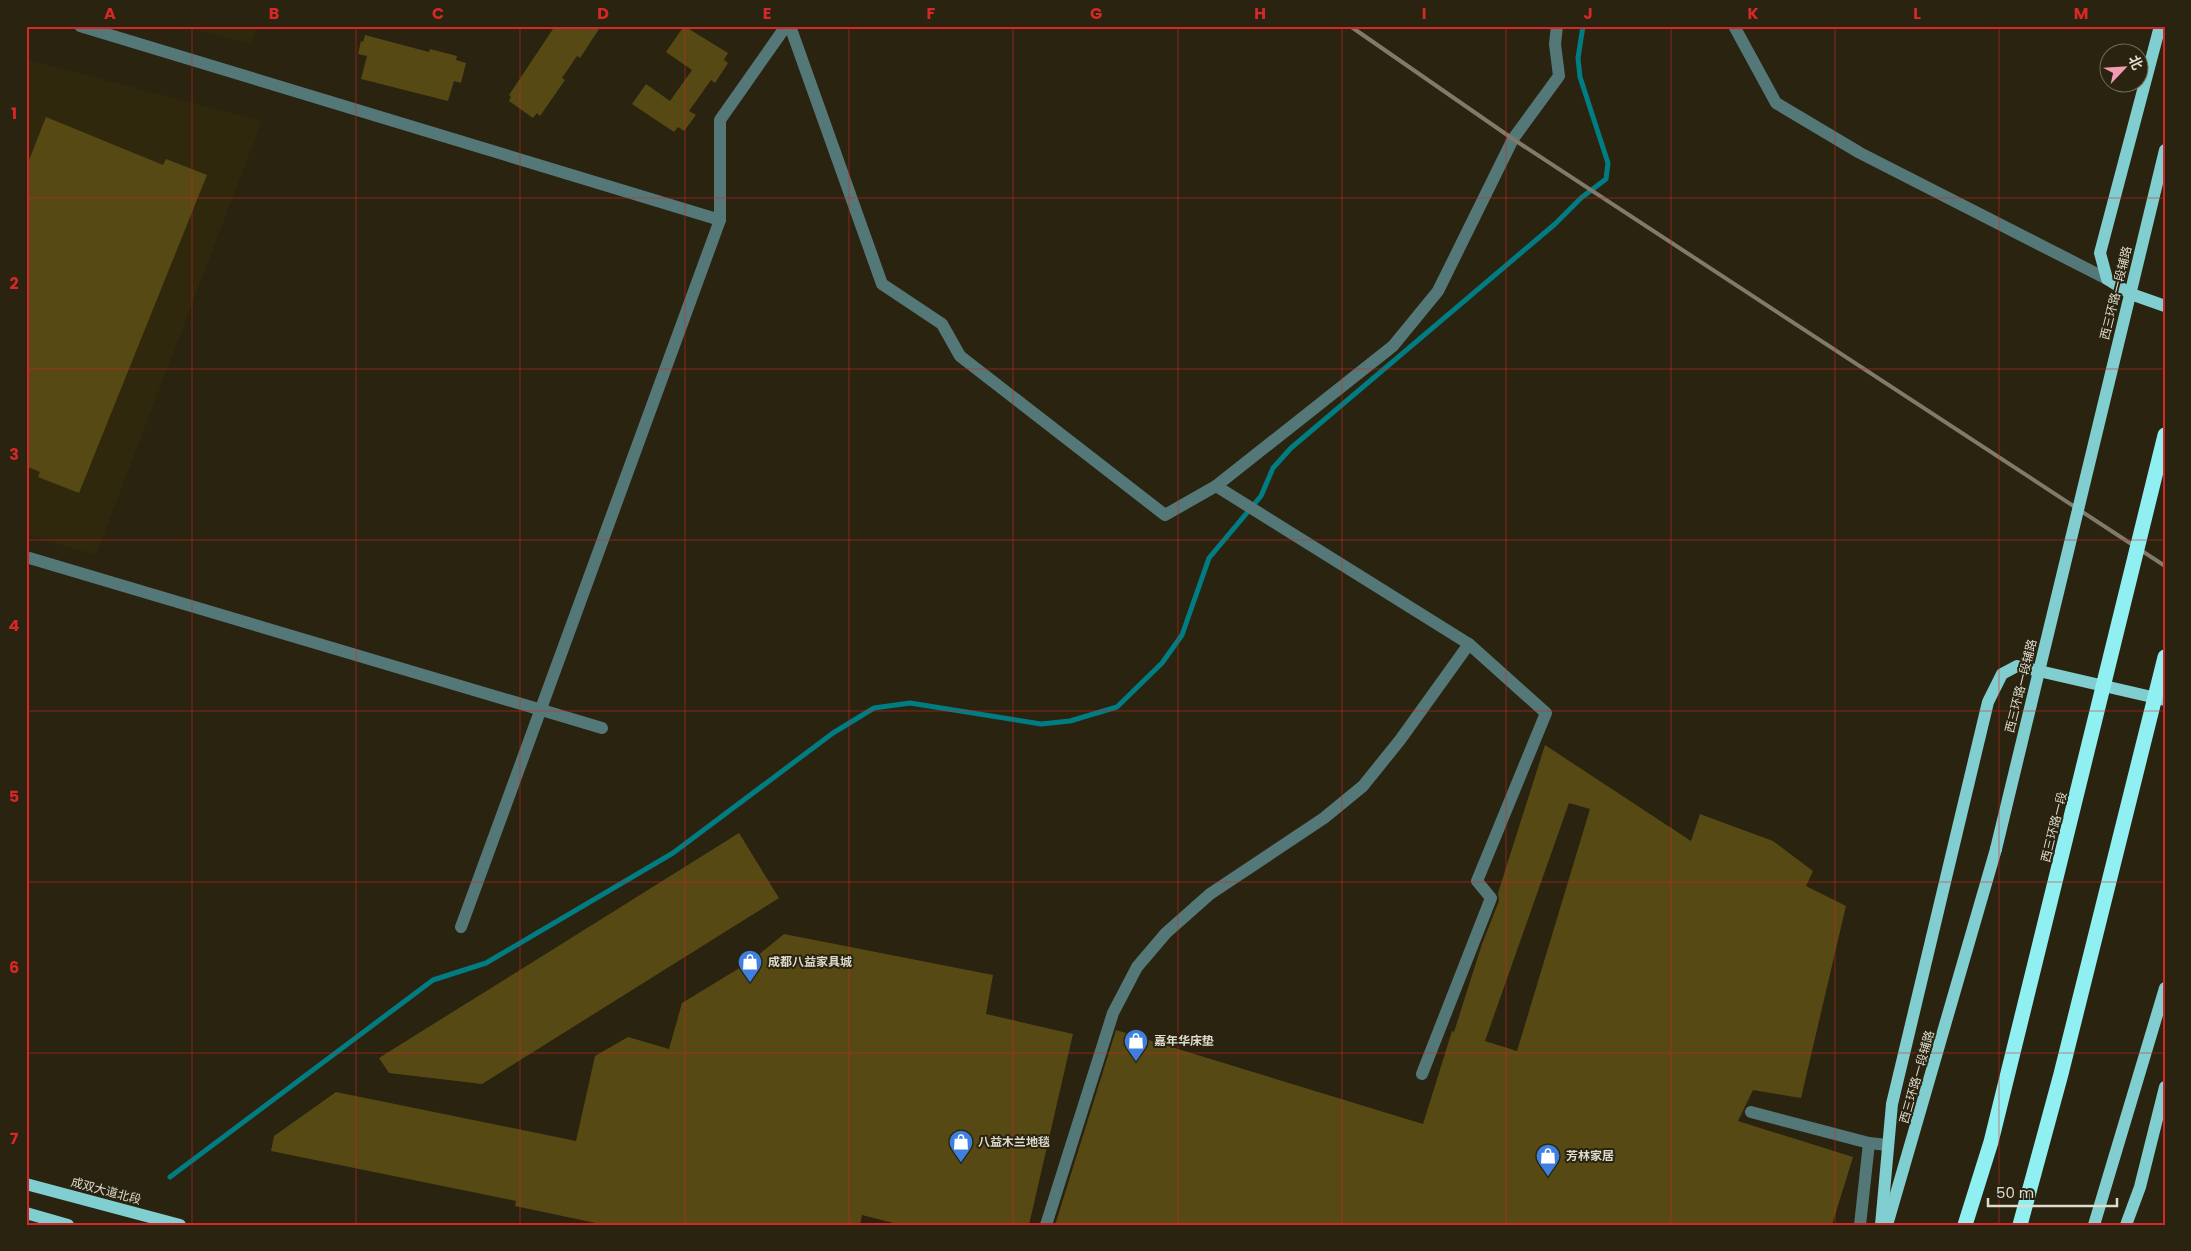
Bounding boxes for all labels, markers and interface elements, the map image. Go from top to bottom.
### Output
text: A [104,2,116,25]
text: B [269,2,279,25]
text: C [432,2,444,25]
text: D [597,2,609,25]
text: E [763,2,771,25]
text: F [927,2,936,25]
text: G [1090,2,1102,25]
text: H [1254,2,1266,25]
text: I [1422,2,1426,25]
text: J [1583,2,1593,25]
text: K [1747,2,1759,25]
text: L [1913,2,1921,25]
text: M [2074,2,2088,25]
north arrow [2098,42,2148,92]
text: 北 [2124,52,2148,73]
text: 1 [11,102,17,125]
street label: 西三环路一段辅路 [2096,244,2135,342]
text: 2 [9,272,19,295]
text: 3 [9,443,19,466]
text: 4 [9,614,20,637]
street label: 西三环路一段辅路 [2001,637,2040,735]
text: 5 [9,785,19,808]
street label: 西三环路一段 [2037,790,2070,864]
shop icon: 成都八益家具城 [737,949,763,983]
place label: 成都八益家具城 [768,953,852,970]
text: 6 [9,956,19,979]
shop icon: 嘉年华床垫 [1123,1028,1149,1062]
street label: 西三环路一段辅路 [1895,1028,1938,1125]
place label: 嘉年华床垫 [1154,1032,1214,1049]
text: 7 [10,1127,19,1150]
shop icon: 八益木兰地毯 [948,1129,974,1163]
place label: 八益木兰地毯 [978,1133,1050,1150]
shop icon: 芳林家居 [1535,1143,1561,1177]
place label: 芳林家居 [1566,1147,1614,1164]
street label: 成双大道北段 [69,1173,143,1208]
scale bar [1988,1176,2117,1208]
text: 50 m [1996,1182,2034,1203]

